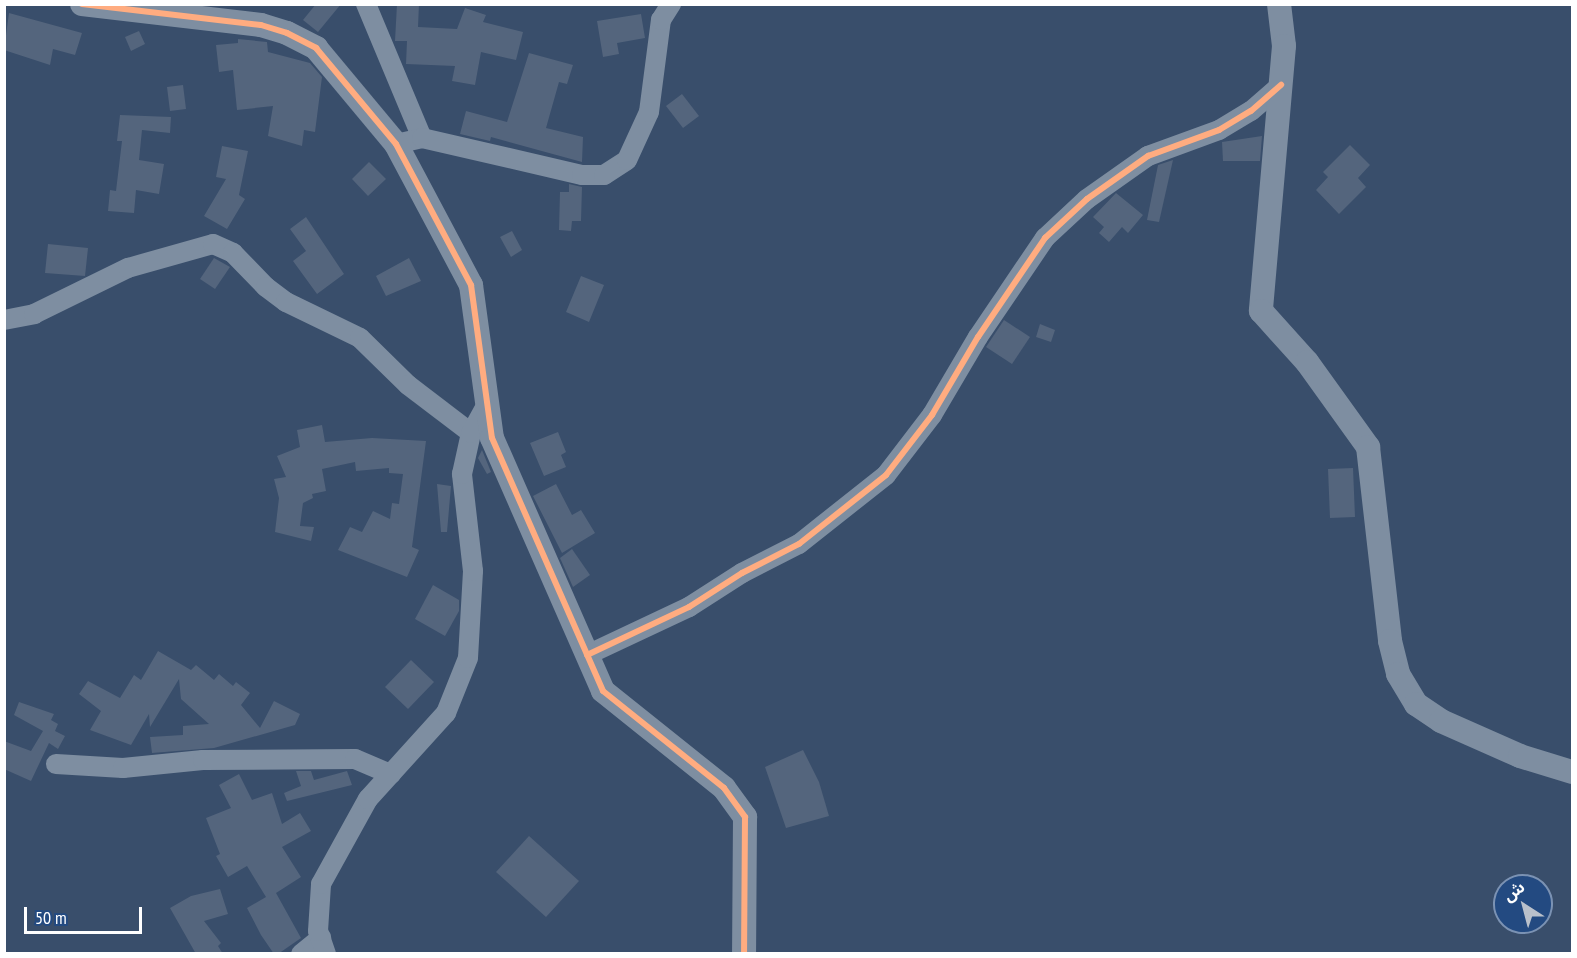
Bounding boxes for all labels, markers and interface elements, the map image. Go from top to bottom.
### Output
north arrow [1493,874,1553,934]
text: ش [1499,877,1528,906]
scale bar [27,895,146,933]
text: 50 m [35,906,67,929]

